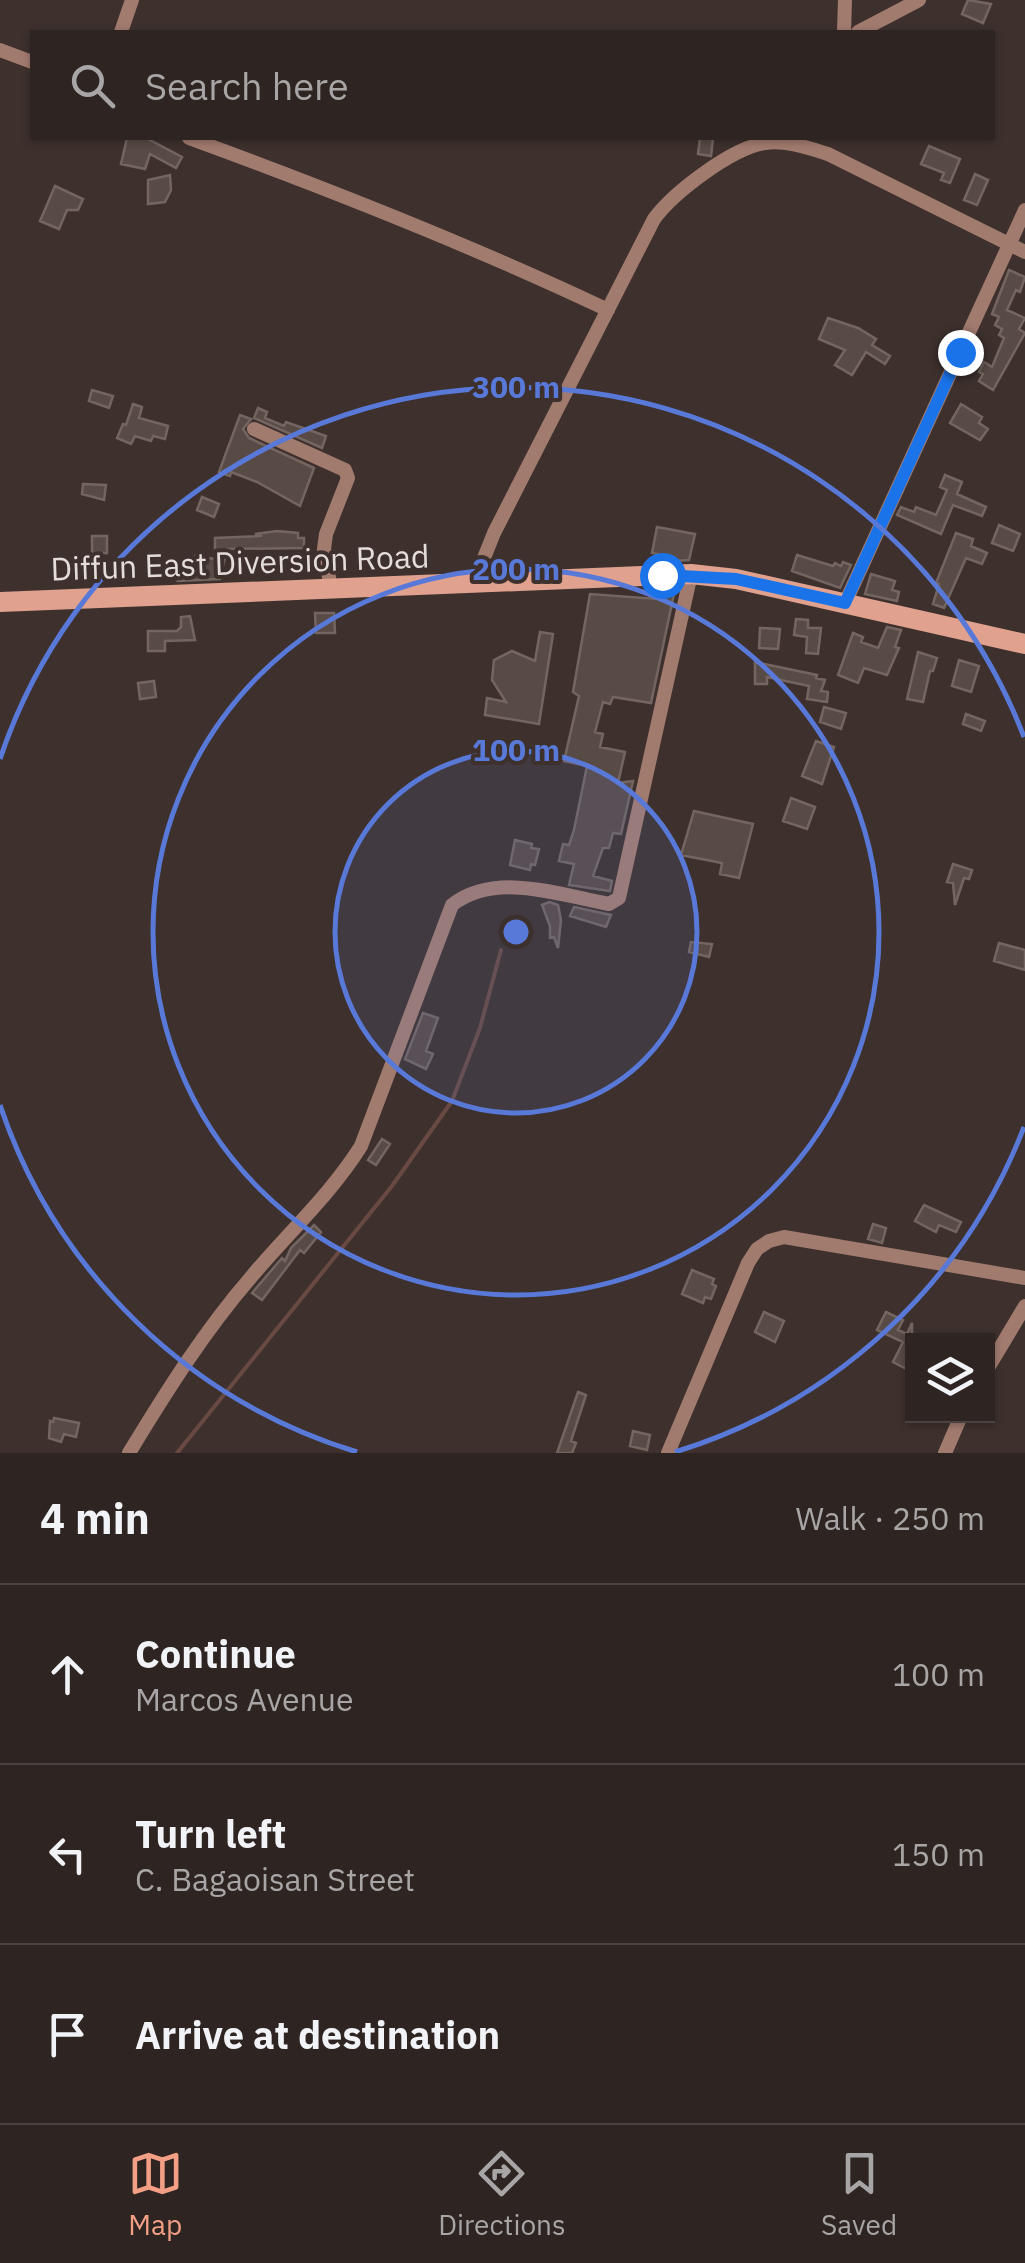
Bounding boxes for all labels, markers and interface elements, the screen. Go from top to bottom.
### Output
search box [30,30,995,140]
icon: search [65,58,120,113]
text: Search here [145,61,349,110]
route end [938,330,984,376]
text: 300 m [472,367,560,406]
street label: Diffun East Diversion Road [50,534,430,590]
text: 200 m [472,549,560,588]
route start [640,553,686,599]
text: 100 m [472,730,560,769]
centre of rings [498,914,534,950]
map controls [905,1333,995,1423]
button: layers [905,1333,995,1423]
text: 4 min [40,1491,150,1546]
text: Walk · 250 m [796,1497,985,1539]
text: Continue [135,1629,296,1678]
icon: ahead [40,1647,95,1702]
text: 100 m [892,1653,985,1695]
text: Marcos Avenue [135,1678,353,1720]
text: Turn left [135,1809,286,1858]
icon: left [40,1827,95,1882]
text: 150 m [892,1833,985,1875]
text: C. Bagaoisan Street [135,1858,415,1900]
icon: arrive [40,2007,95,2062]
text: Arrive at destination [135,2010,500,2059]
tab: Map [128,2146,183,2243]
tab: Directions [438,2146,566,2243]
tab: Saved [821,2146,897,2243]

